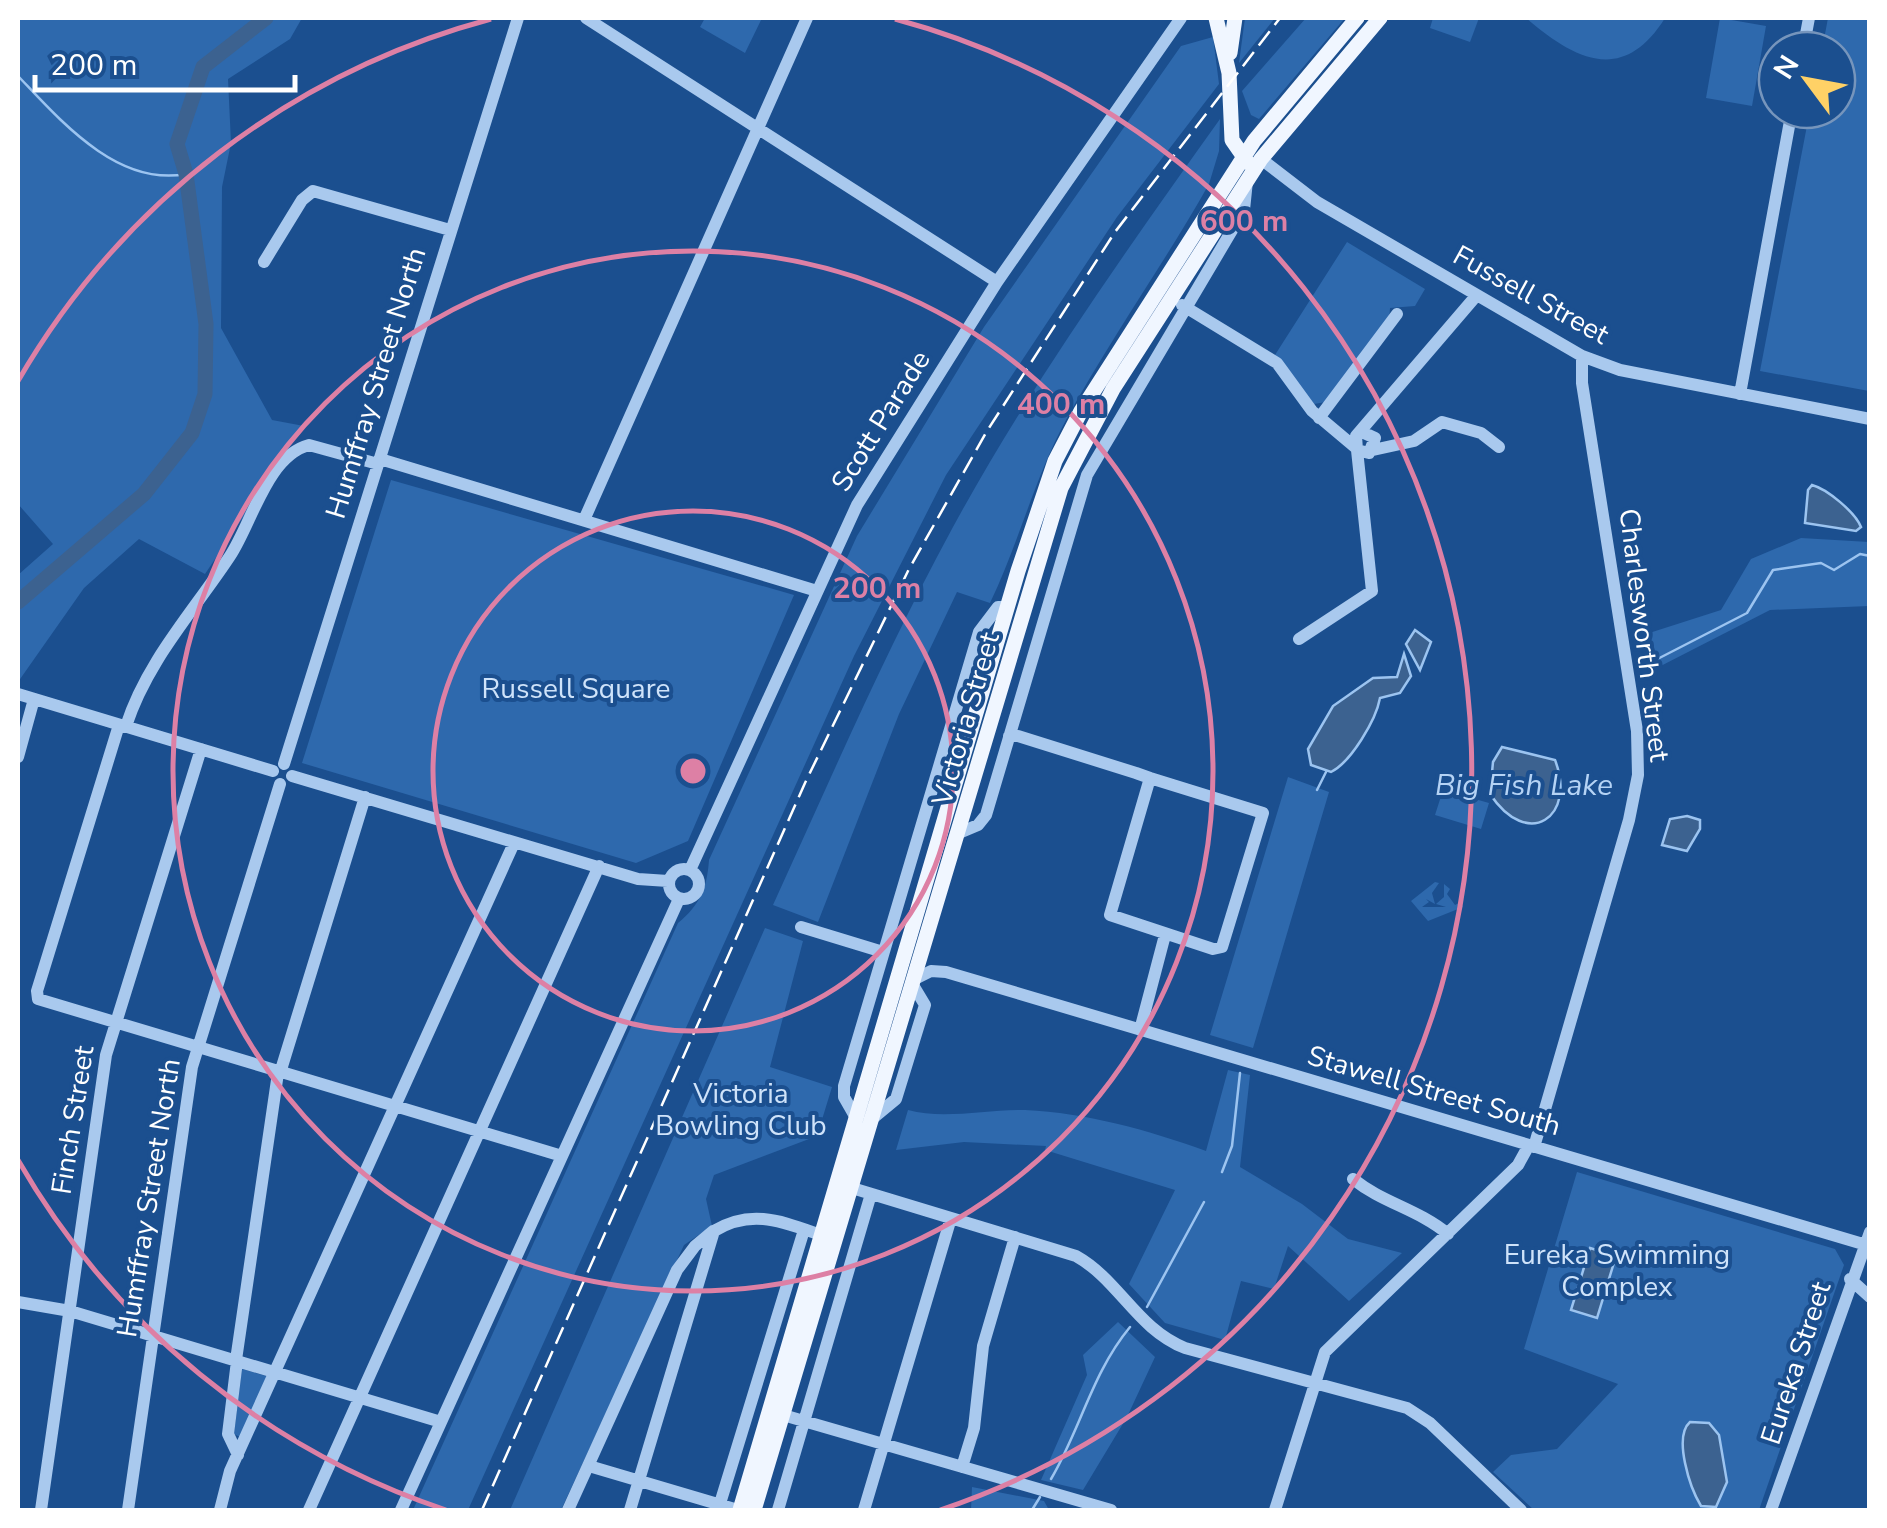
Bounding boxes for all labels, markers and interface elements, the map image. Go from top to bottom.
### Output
scale bar [35,30,295,92]
north arrow [1757,30,1857,130]
text: 200 m [50,45,137,86]
text: N [1765,48,1808,86]
text: 600 m [1200,201,1288,242]
street label: Fussell Street [1446,237,1616,354]
street label: Humffray Street North [317,243,435,523]
street label: Scott Parade [823,343,939,499]
text: 400 m [1017,384,1105,425]
street label: Charlesworth Street [1610,506,1678,764]
text: 200 m [833,568,921,609]
street label: Victoria Street [923,628,1009,811]
park label: Russell Square [482,670,670,708]
centre of rings [675,753,711,789]
water label: Big Fish Lake [1435,765,1613,806]
street label: Stawell Street South [1303,1037,1565,1145]
street label: Finch Street [42,1043,104,1197]
street label: Humffray Street North [108,1056,190,1340]
park label: Victoria Bowling Club [655,1075,827,1145]
park label: Eureka Swimming Complex [1504,1236,1730,1306]
street label: Eureka Street [1752,1277,1840,1449]

